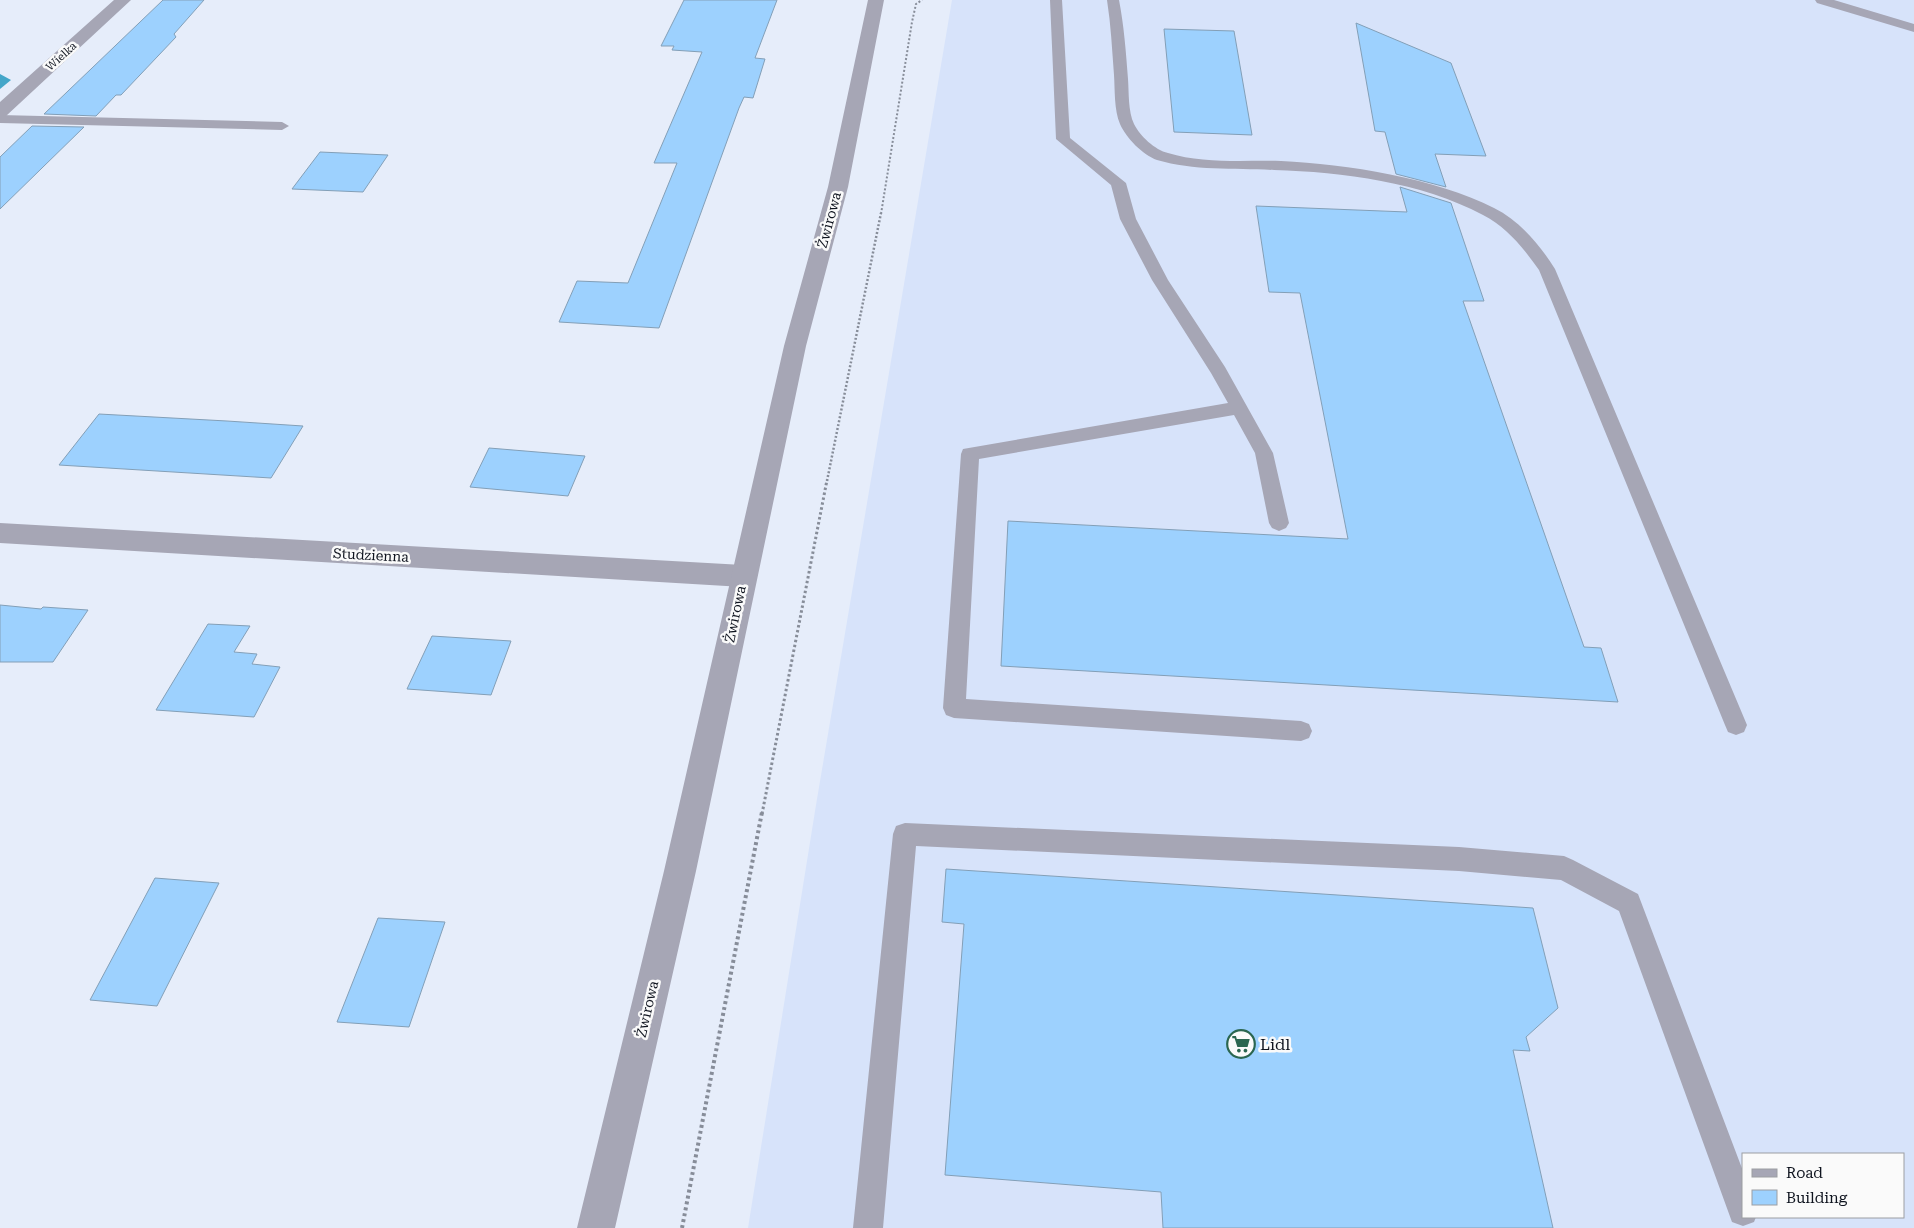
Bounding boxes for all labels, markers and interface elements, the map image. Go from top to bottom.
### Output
street label: Wielka [43,39,79,73]
street label: Żwirowa [814,190,844,250]
street label: Studzienna [333,545,410,565]
street label: Żwirowa [721,584,749,644]
street label: Żwirowa [633,979,661,1039]
supermarket icon: Lidl [1226,1029,1256,1059]
place label: Lidl [1260,1035,1290,1054]
legend [1742,1153,1904,1218]
text: Road [1786,1164,1823,1182]
text: Building [1786,1189,1848,1207]

